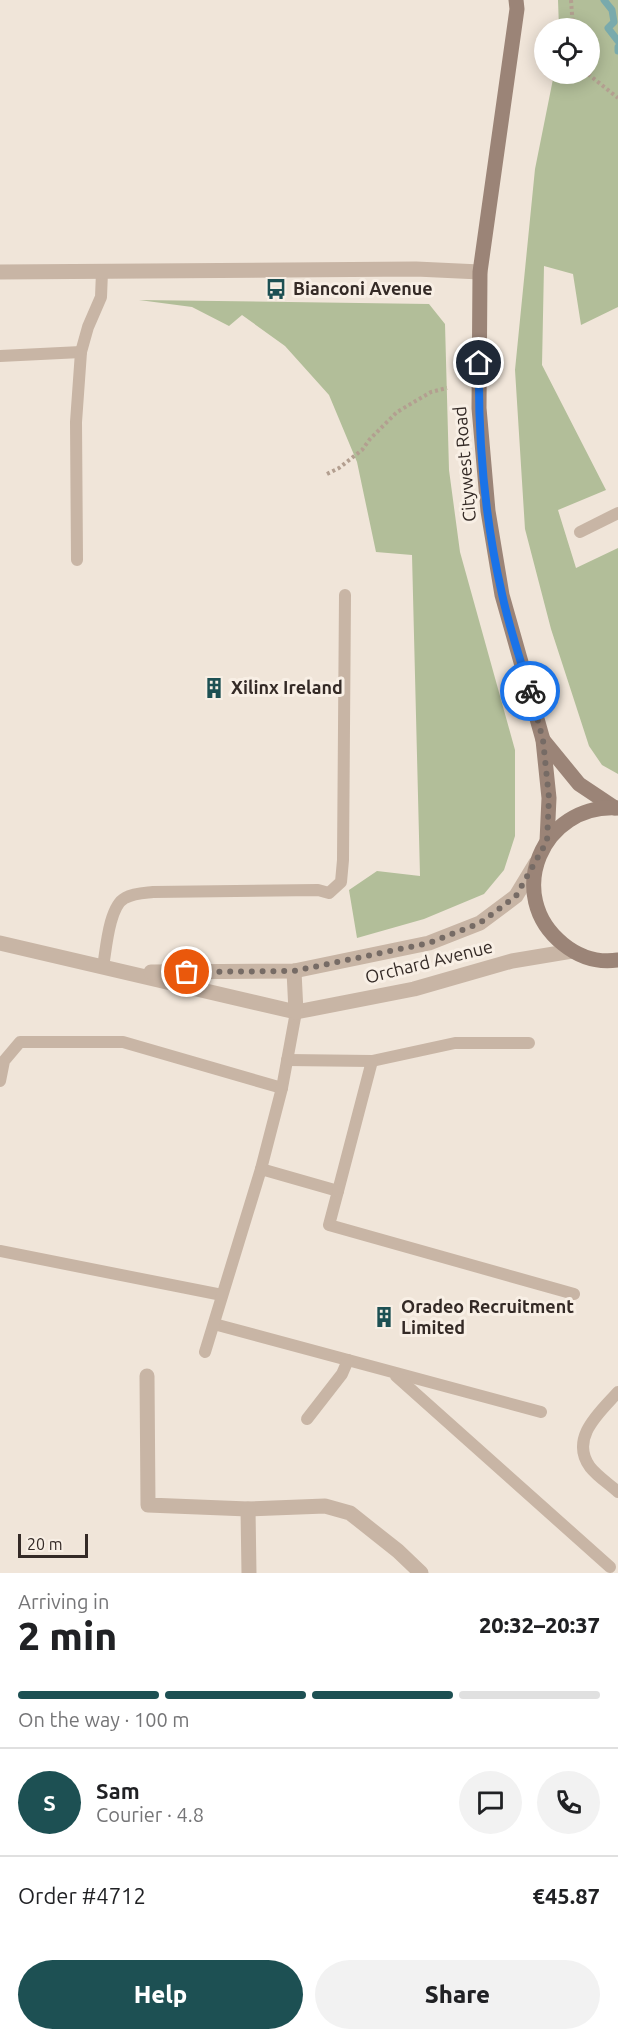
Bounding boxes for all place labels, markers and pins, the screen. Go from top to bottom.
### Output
bus stop icon: Bianconi Avenue [264,277,288,301]
place label: Bianconi Avenue [293,278,433,298]
pin [453,337,504,388]
building icon: Xilinx Ireland [202,676,226,700]
place label: Xilinx Ireland [231,677,343,697]
pin [161,946,212,997]
place label: Oradeo Recruitment Limited [401,1296,574,1337]
building icon: Oradeo Recruitment Limited [372,1305,396,1329]

